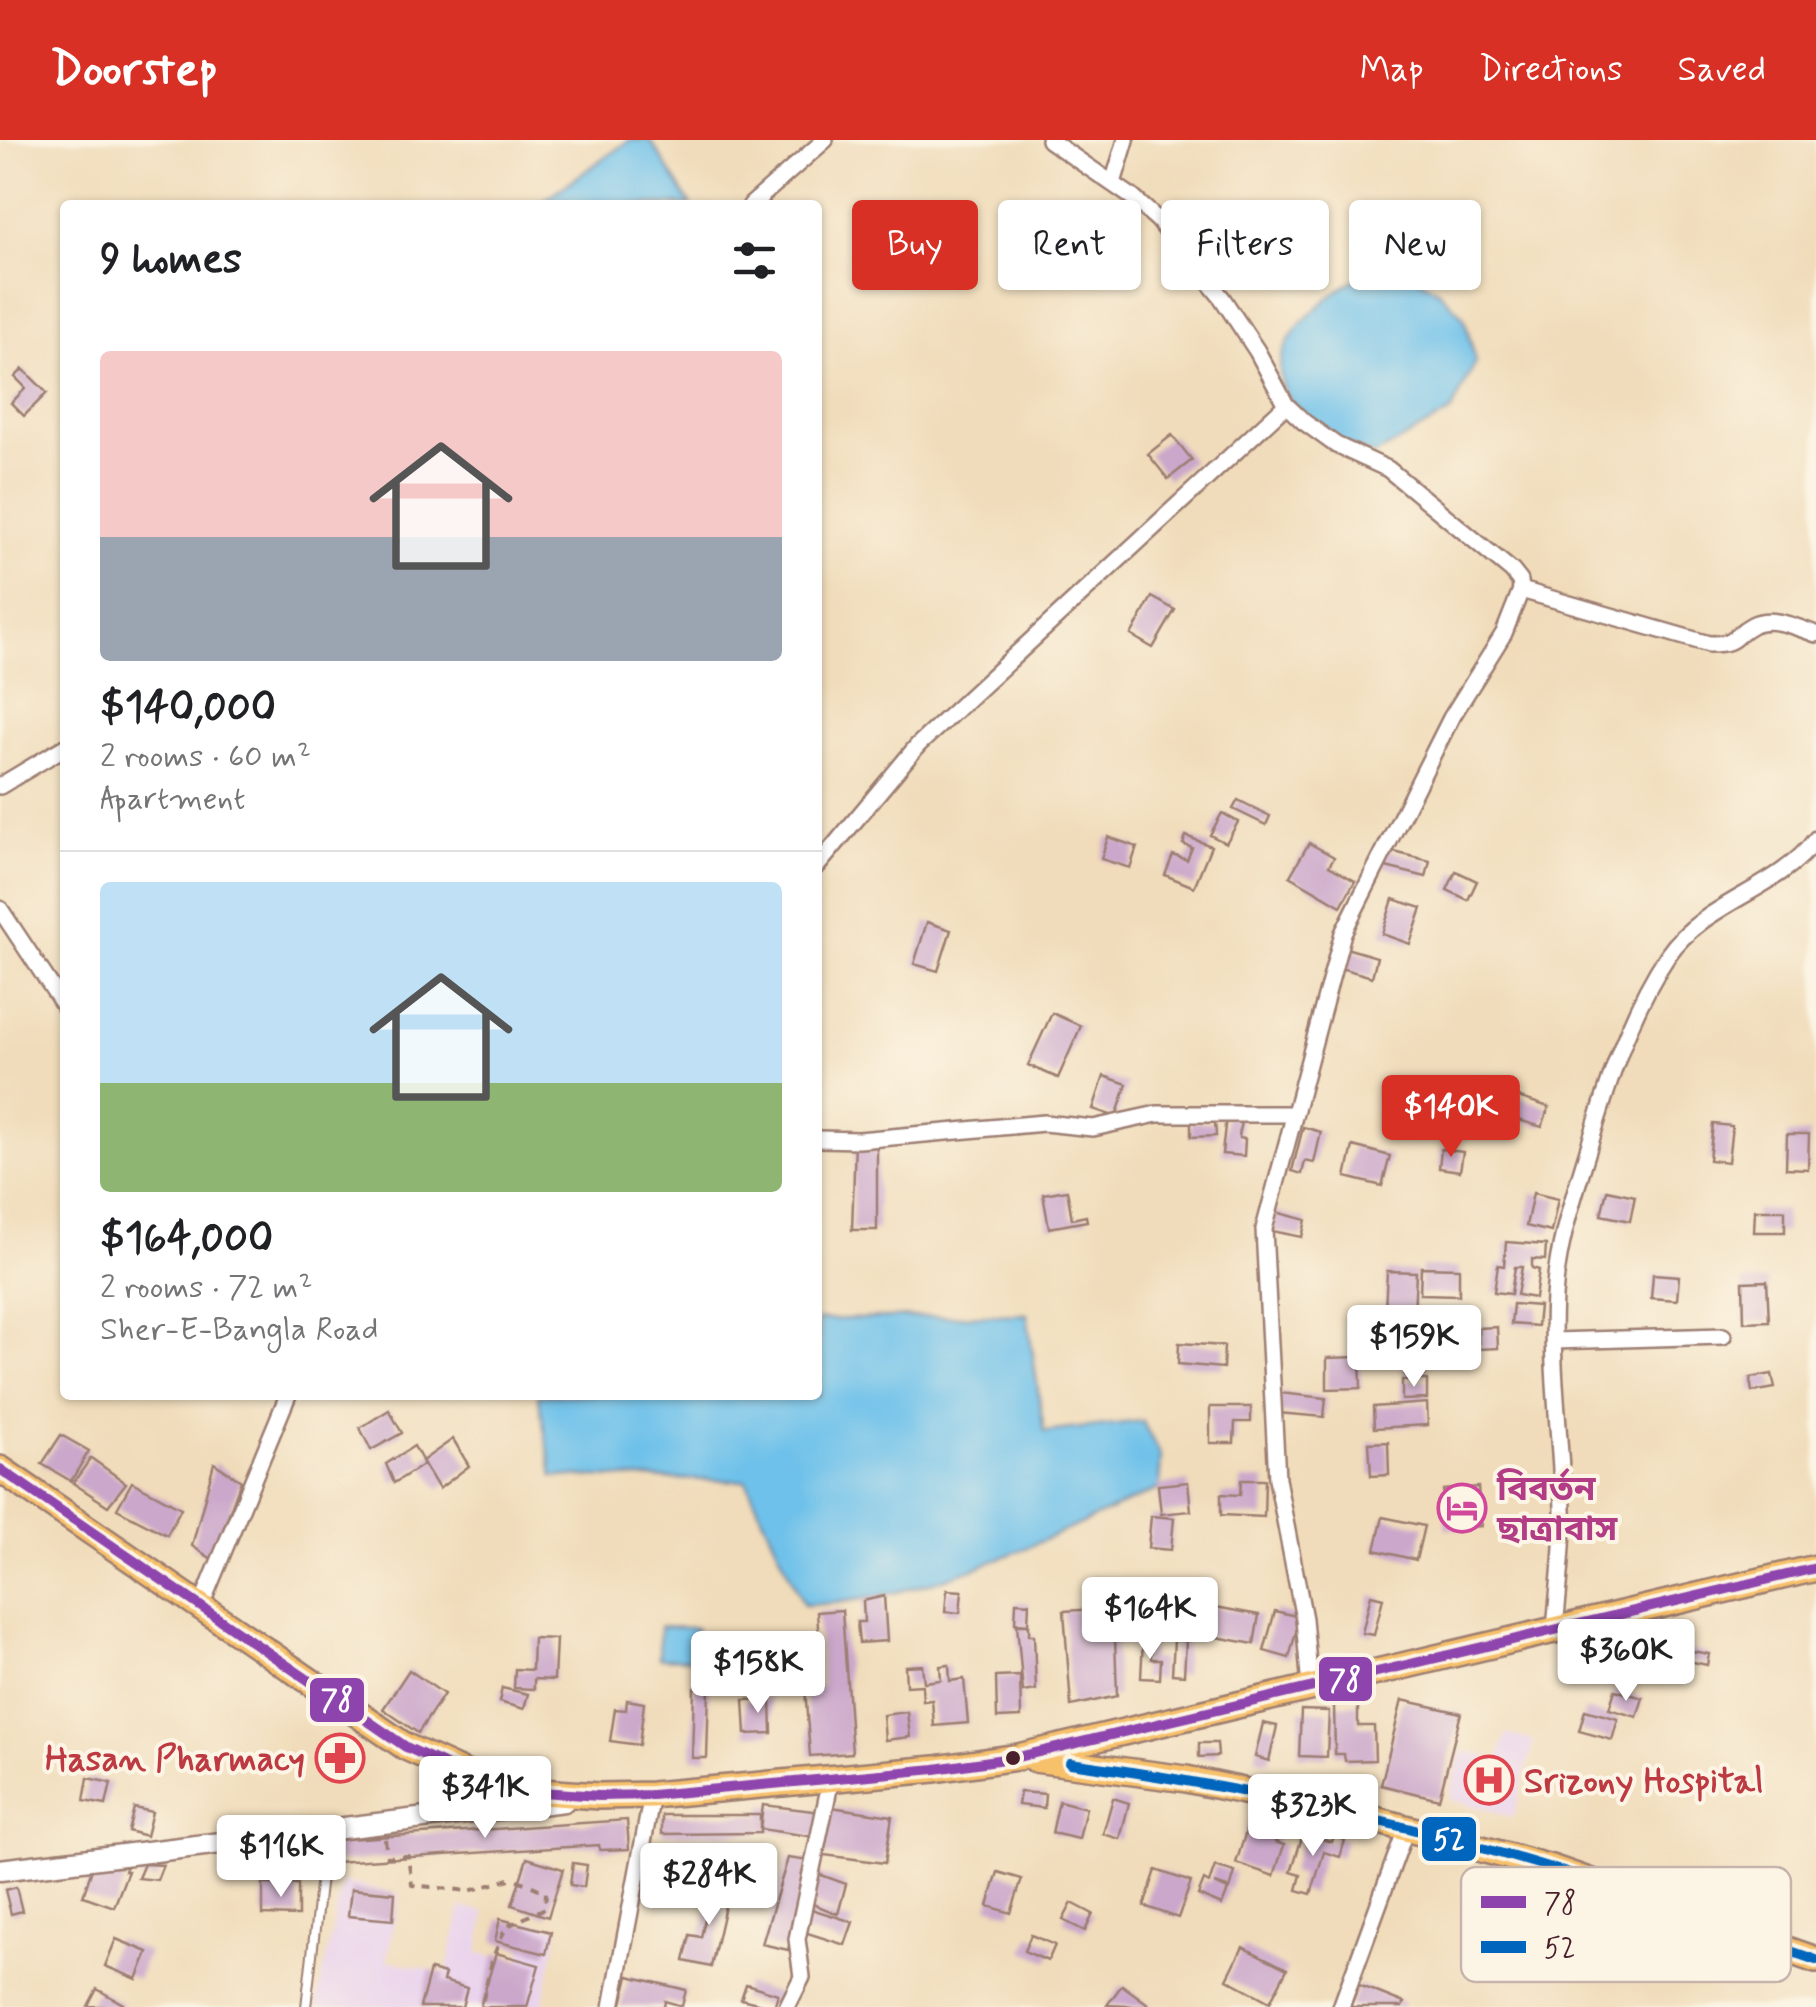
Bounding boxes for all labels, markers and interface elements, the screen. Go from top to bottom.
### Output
text: Doorstep [50,39,218,102]
text: Map [1360,47,1424,93]
text: Directions [1479,47,1623,93]
text: Saved [1678,47,1766,93]
chip: Buy [852,200,978,290]
chip: Rent [998,200,1141,290]
chip: Filters [1161,200,1329,290]
chip: New [1349,200,1481,290]
text: 9 homes [100,233,242,288]
icon: filters [727,233,782,288]
icon: home [351,416,531,596]
text: $140,000 [100,681,276,736]
text: 2 rooms · 60 m² [100,736,311,778]
text: Apartment [100,778,245,820]
icon: home [351,947,531,1127]
pin: $140K [1381,1075,1521,1160]
text: $140K [1404,1086,1498,1128]
text: $164,000 [100,1212,273,1267]
text: 2 rooms · 72 m² [100,1267,313,1309]
pin: $159K [1344,1305,1484,1390]
text: Sher-E-Bangla Road [100,1309,378,1351]
text: $159K [1369,1316,1459,1358]
place label: বিবর্তন ছাত্রাবাস [1496,1467,1618,1553]
hotel icon: বিবর্তন ছাত্রাবাস [1436,1482,1488,1534]
pin: $164K [1080,1577,1220,1662]
text: $164K [1104,1588,1196,1630]
pin: $360K [1556,1619,1696,1704]
text: $360K [1580,1630,1672,1672]
pin: $158K [688,1631,828,1716]
text: $158K [713,1642,803,1684]
line badge: 78 [1317,1655,1374,1703]
text: 78 [1329,1663,1361,1700]
line badge: 78 [308,1676,366,1724]
text: 78 [321,1683,353,1720]
pharmacy icon: Hasan Pharmacy [314,1732,366,1784]
place label: Hasan Pharmacy [45,1737,305,1783]
unlabelled marker [1003,1748,1023,1768]
hospital icon: Srizony Hospital [1463,1754,1515,1806]
pin: $341K [415,1756,555,1841]
place label: Srizony Hospital [1524,1759,1763,1805]
text: $341K [441,1767,529,1809]
pin: $323K [1243,1774,1383,1859]
text: $323K [1270,1785,1356,1827]
pin: $116K [211,1815,351,1900]
line badge: 52 [1420,1815,1478,1863]
text: 52 [1433,1823,1465,1860]
text: $116K [239,1826,323,1868]
pin: $284K [639,1843,779,1928]
text: $284K [662,1854,756,1896]
legend [1461,1867,1791,1982]
text: 78 [1544,1886,1576,1923]
text: 52 [1544,1931,1576,1968]

